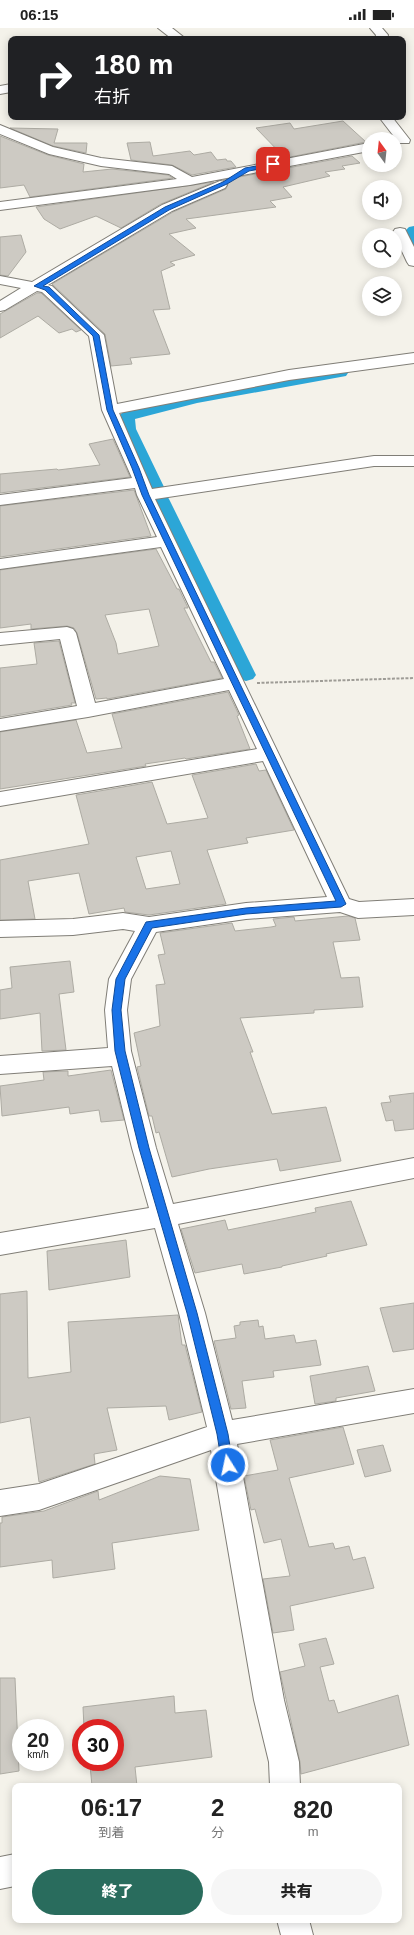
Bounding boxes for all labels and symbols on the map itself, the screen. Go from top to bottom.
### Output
north arrow [362,132,402,172]
pin [256,147,290,181]
position arrow [207,1444,249,1486]
speed limit sign: 30 [72,1719,124,1771]

